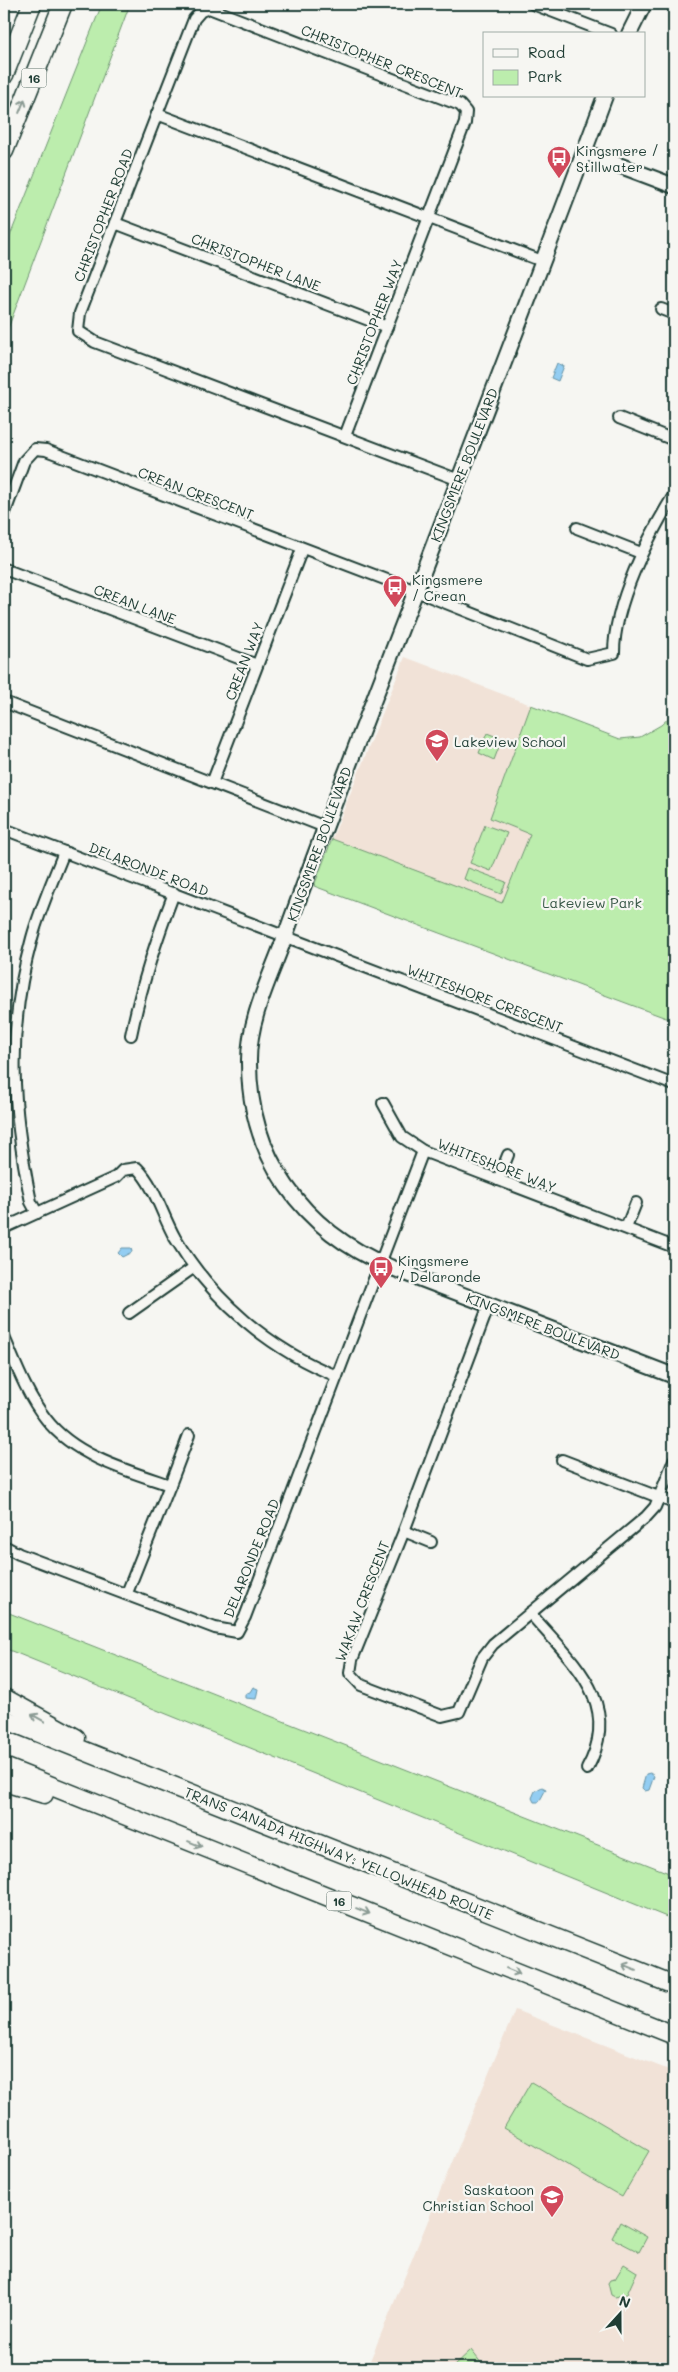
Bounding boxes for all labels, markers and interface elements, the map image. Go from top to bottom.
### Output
street label: CHRISTOPHER CRESCENT [298,20,466,102]
legend [483,32,646,98]
text: Road [528,42,565,62]
text: Park [528,66,562,86]
road number: 16 [22,68,46,88]
one-way arrow [18,99,27,114]
place label: Kingsmere / Stillwater [576,141,659,176]
bus stop icon: Kingsmere / Stillwater [546,145,572,179]
street label: CHRISTOPHER ROAD [69,146,137,284]
street label: CHRISTOPHER LANE [189,229,323,295]
street label: CHRISTOPHER WAY [341,257,407,387]
street label: KINGSMERE BOULEVARD [426,385,502,545]
street label: CREAN CRESCENT [135,462,257,524]
place label: Kingsmere / Crean [412,570,483,605]
bus stop icon: Kingsmere / Crean [382,574,408,608]
street label: CREAN LANE [91,580,179,628]
street label: CREAN WAY [220,619,268,703]
school or university icon: Lakeview School [424,728,450,762]
place label: Lakeview School [454,732,566,751]
street label: KINGSMERE BOULEVARD [282,764,356,924]
street label: DELARONDE ROAD [87,837,211,901]
park label: Lakeview Park [542,893,642,912]
street label: WHITESHORE CRESCENT [404,959,566,1037]
street label: WHITESHORE WAY [435,1134,559,1196]
place label: Kingsmere / Delaronde [398,1251,481,1286]
bus stop icon: Kingsmere / Delaronde [368,1255,394,1289]
street label: KINGSMERE BOULEVARD [463,1288,623,1364]
street label: DELARONDE ROAD [218,1496,284,1620]
street label: WAKAW CRESCENT [330,1538,394,1664]
one-way arrow [31,1712,46,1722]
street label: TRANS CANADA HIGHWAY: YELLOWHEAD ROUTE [182,1782,496,1924]
one-way arrow [188,1840,203,1849]
road number: 16 [326,1892,352,1910]
one-way arrow [355,1907,370,1916]
one-way arrow [622,1962,637,1971]
one-way arrow [505,1967,520,1976]
place label: Saskatoon Christian School [422,2180,534,2215]
school or university icon: Saskatoon Christian School [539,2184,565,2218]
north arrow [596,2290,646,2340]
text: N [616,2291,633,2312]

